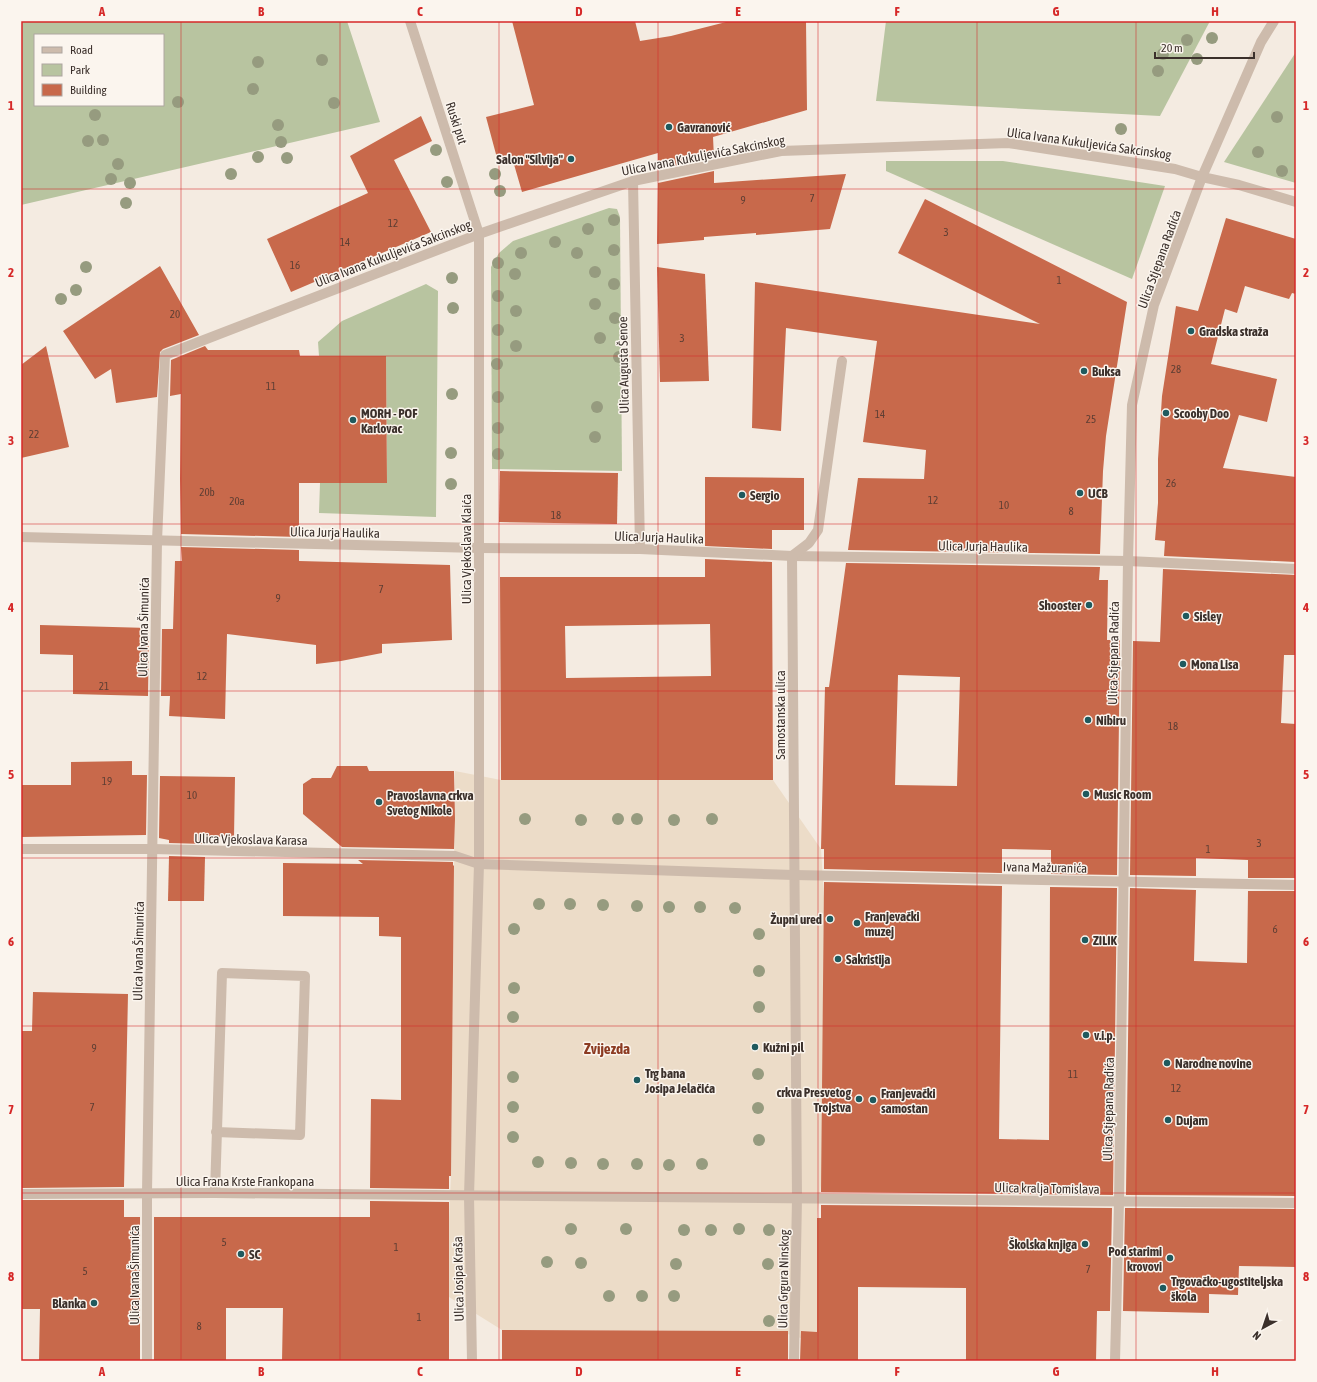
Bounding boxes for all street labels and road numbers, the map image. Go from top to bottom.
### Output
street label: Ruski put [443,100,470,146]
street label: Ulica Ivana Kukuljevića Sakcinskog [1006,125,1173,163]
street label: Ulica Ivana Kukuljevića Sakcinskog [620,132,786,179]
street label: Ulica Stjepana Radića [1135,208,1184,310]
street label: Ulica Ivana Kukuljevića Sakcinskog [313,217,474,290]
street label: Ulica Augusta Šenoe [615,316,632,414]
street label: Ulica Vjekoslava Klaića [459,494,474,604]
street label: Ulica Jurja Haulika [290,524,380,541]
street label: Ulica Jurja Haulika [614,528,704,547]
street label: Ulica Jurja Haulika [938,538,1028,555]
street label: Ulica Ivana Šimunića [135,577,152,677]
street label: Ulica Stjepana Radića [1105,601,1122,705]
street label: Samostanska ulica [773,670,788,760]
street label: Ulica Vjekoslava Karasa [194,831,308,848]
street label: Ivana Mažuranića [1003,859,1087,876]
street label: Ulica Ivana Šimunića [130,901,147,1001]
street label: Ulica Stjepana Radića [1100,1057,1117,1161]
street label: Ulica Frana Krste Frankopana [176,1174,314,1189]
street label: Ulica kralja Tomislava [994,1180,1100,1197]
street label: Ulica Ivana Šimunića [127,1225,142,1325]
street label: Ulica Grgura Ninskog [775,1229,792,1329]
street label: Ulica Josipa Kraša [450,1236,467,1322]

